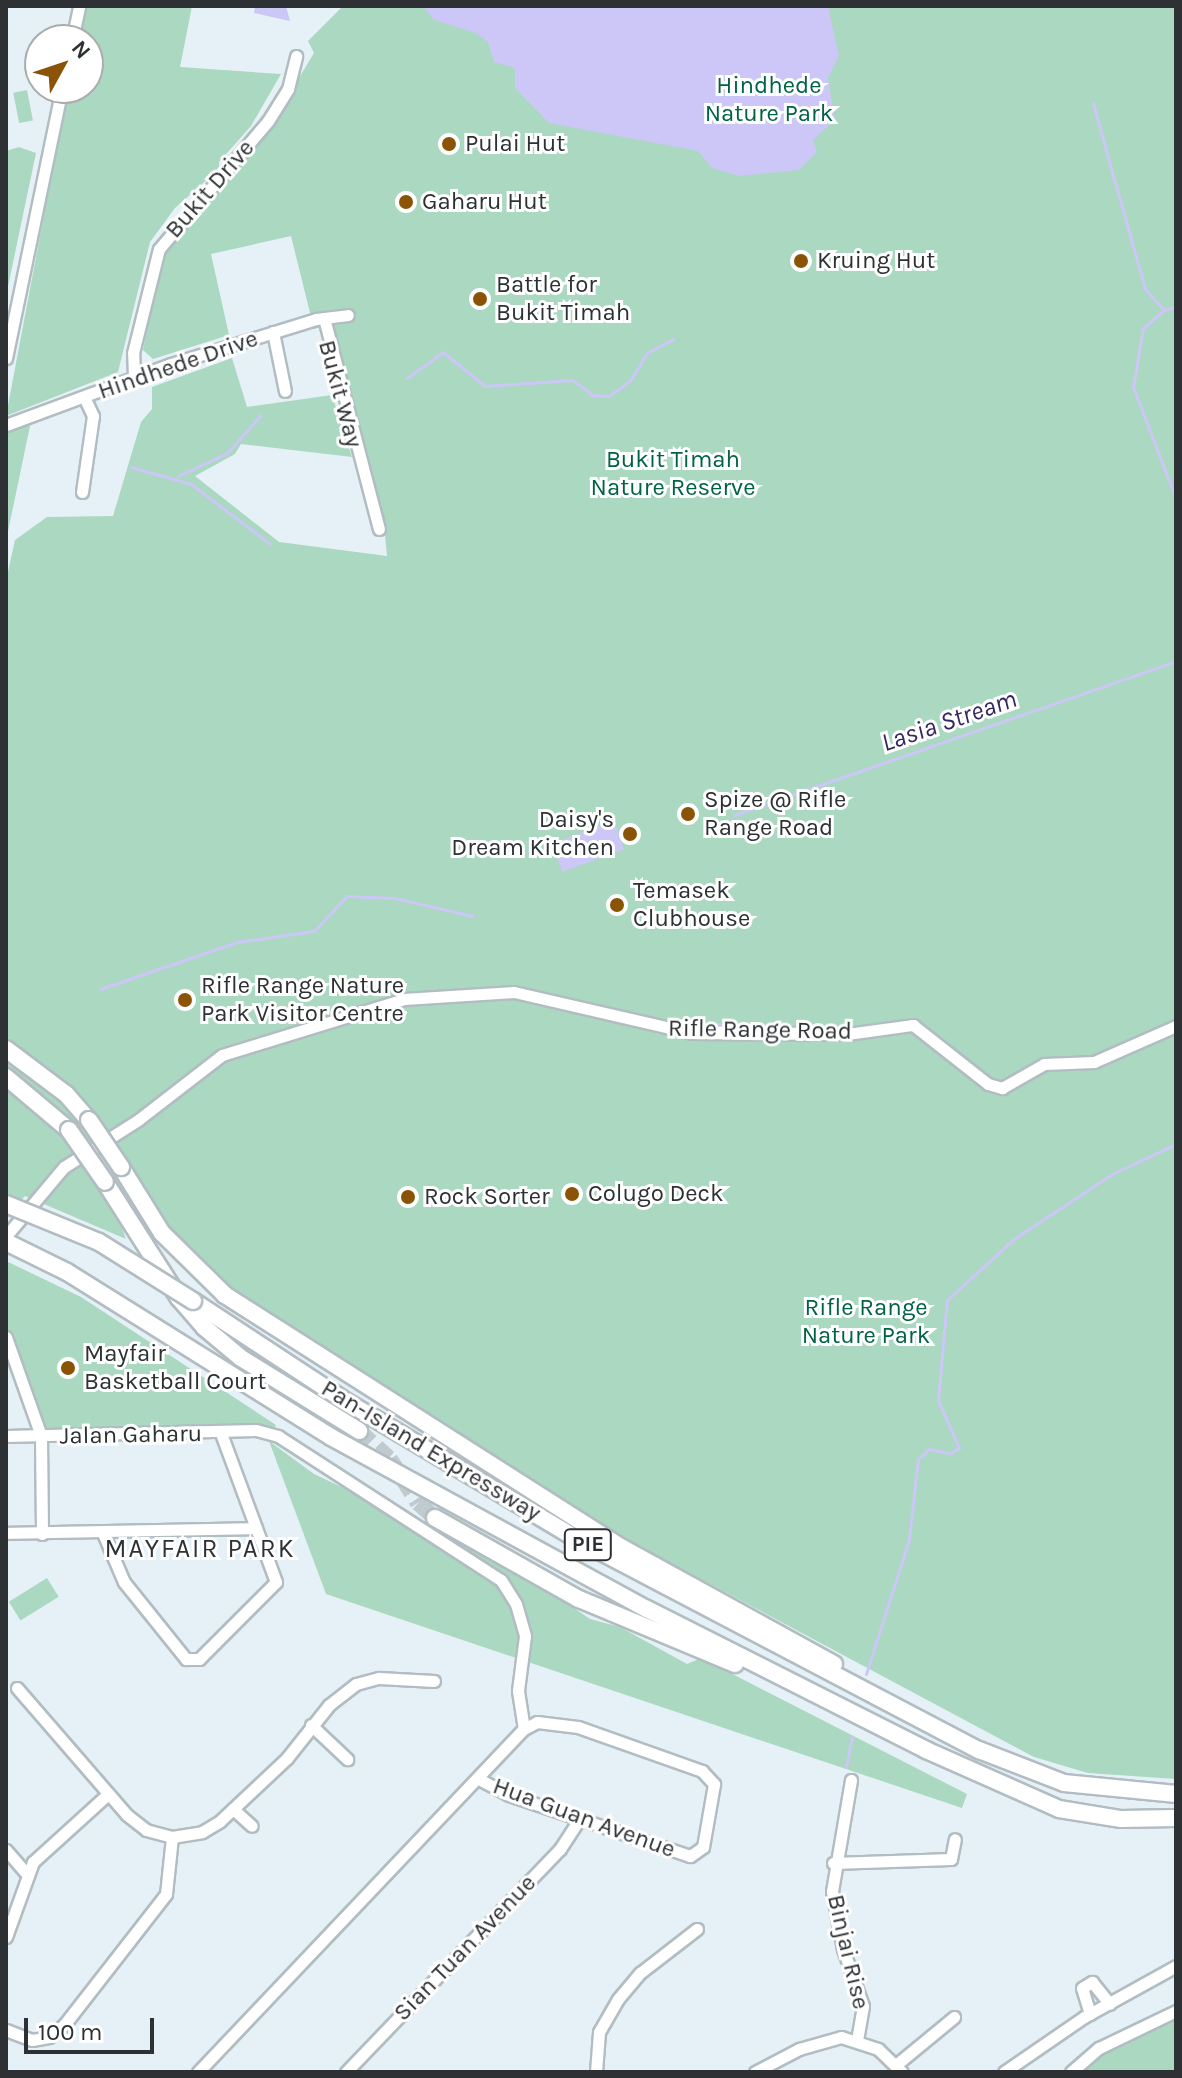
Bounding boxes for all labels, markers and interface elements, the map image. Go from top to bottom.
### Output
north arrow [24,24,104,104]
text: N [66,35,96,64]
park label: Hindhede Nature Park [705,72,833,128]
place label: Pulai Hut [465,130,565,158]
street label: Bukit Drive [159,134,261,244]
marker: Pulai Hut [440,135,458,153]
place label: Gaharu Hut [422,188,547,216]
marker: Gaharu Hut [397,193,415,211]
place label: Kruing Hut [817,247,935,275]
marker: Kruing Hut [792,252,810,270]
place label: Battle for Bukit Timah [496,271,630,327]
marker: Battle for Bukit Timah [471,290,489,308]
street label: Hindhede Drive [94,324,262,406]
street label: Bukit Way [312,337,368,451]
park label: Bukit Timah Nature Reserve [591,446,755,502]
water label: Lasia Stream [877,683,1021,759]
place label: Spize @ Rifle Range Road [704,786,846,842]
marker: Spize @ Rifle Range Road [679,805,697,823]
place label: Daisy's Dream Kitchen [451,806,614,862]
marker: Daisy's Dream Kitchen [621,825,639,843]
place label: Temasek Clubhouse [633,877,750,933]
marker: Temasek Clubhouse [608,896,626,914]
place label: Rifle Range Nature Park Visitor Centre [201,972,404,1028]
marker: Rifle Range Nature Park Visitor Centre [176,991,194,1009]
street label: Rifle Range Road [668,1014,852,1046]
place label: Colugo Deck [588,1180,724,1208]
place label: Rock Sorter [424,1183,550,1211]
marker: Colugo Deck [563,1185,581,1203]
marker: Rock Sorter [399,1188,417,1206]
park label: Rifle Range Nature Park [802,1294,930,1350]
place label: Mayfair Basketball Court [84,1340,266,1396]
marker: Mayfair Basketball Court [59,1359,77,1377]
street label: Pan-Island Expressway [316,1374,546,1528]
street label: Jalan Gaharu [59,1419,203,1451]
road number: PIE [562,1527,614,1563]
district label: MAYFAIR PARK [104,1533,296,1565]
street label: Hua Guan Avenue [489,1772,679,1864]
street label: Sian Tuan Avenue [388,1869,542,2027]
street label: Binjai Rise [821,1892,875,2012]
scale bar [28,2002,158,2052]
text: 100 m [38,2018,103,2046]

